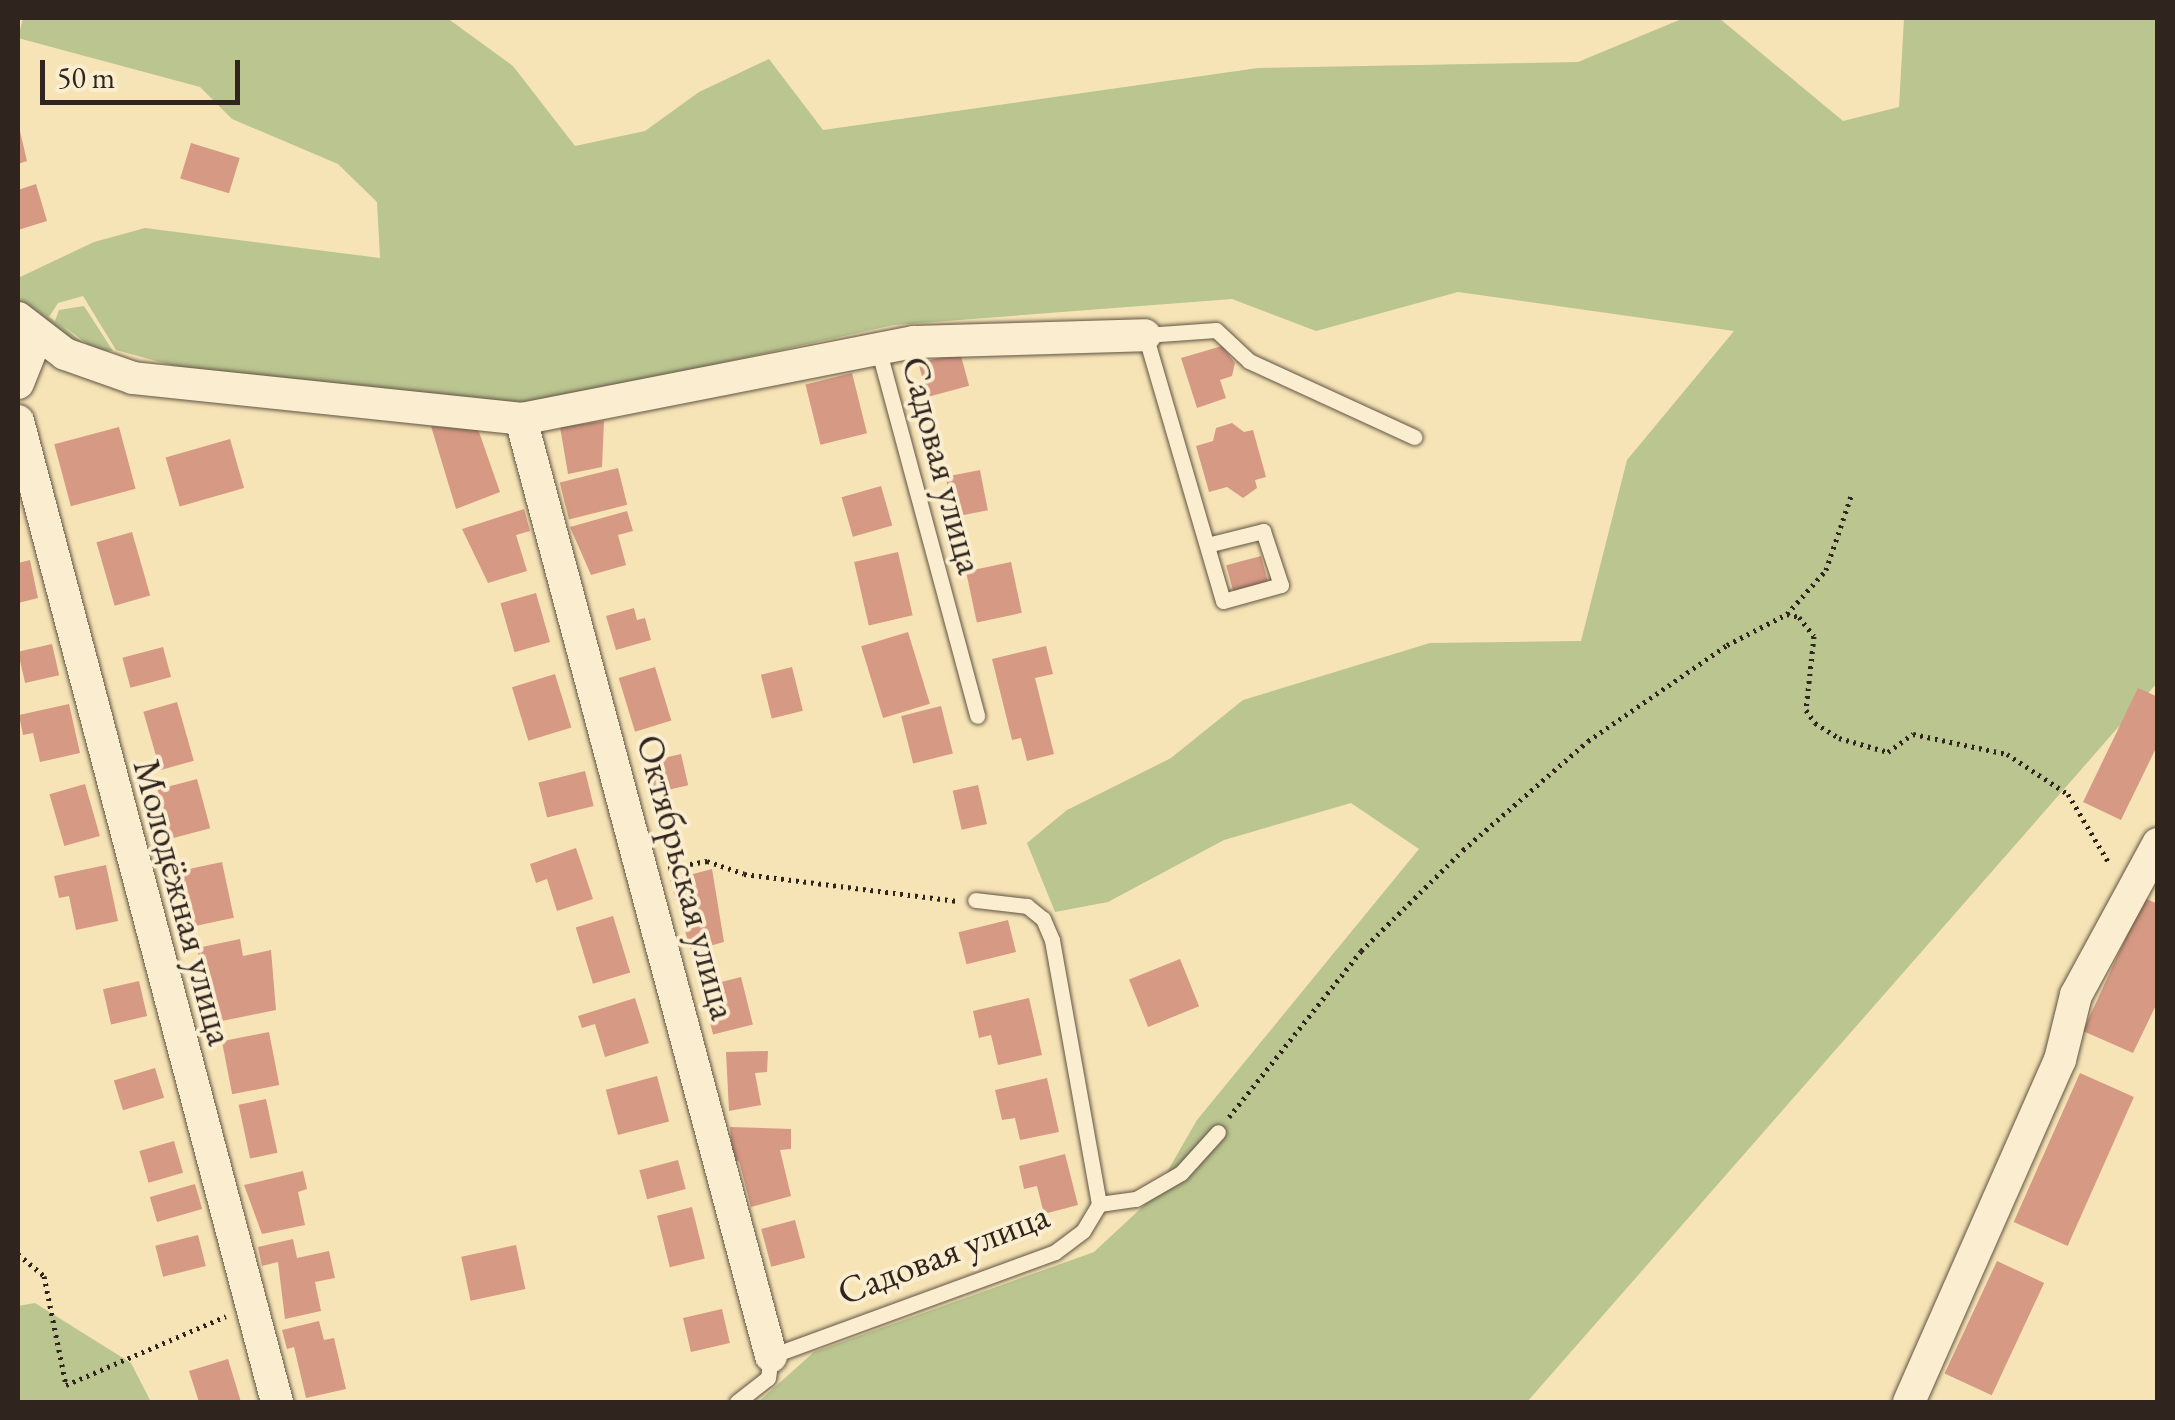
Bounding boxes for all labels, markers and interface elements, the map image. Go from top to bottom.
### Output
scale bar [45,40,245,102]
text: 50 m [57,58,115,97]
street label: Садовая улица [892,351,994,579]
street label: Октябрьская улица [627,730,747,1024]
street label: Молодёжная улица [124,754,244,1050]
street label: Садовая улица [831,1192,1055,1314]

